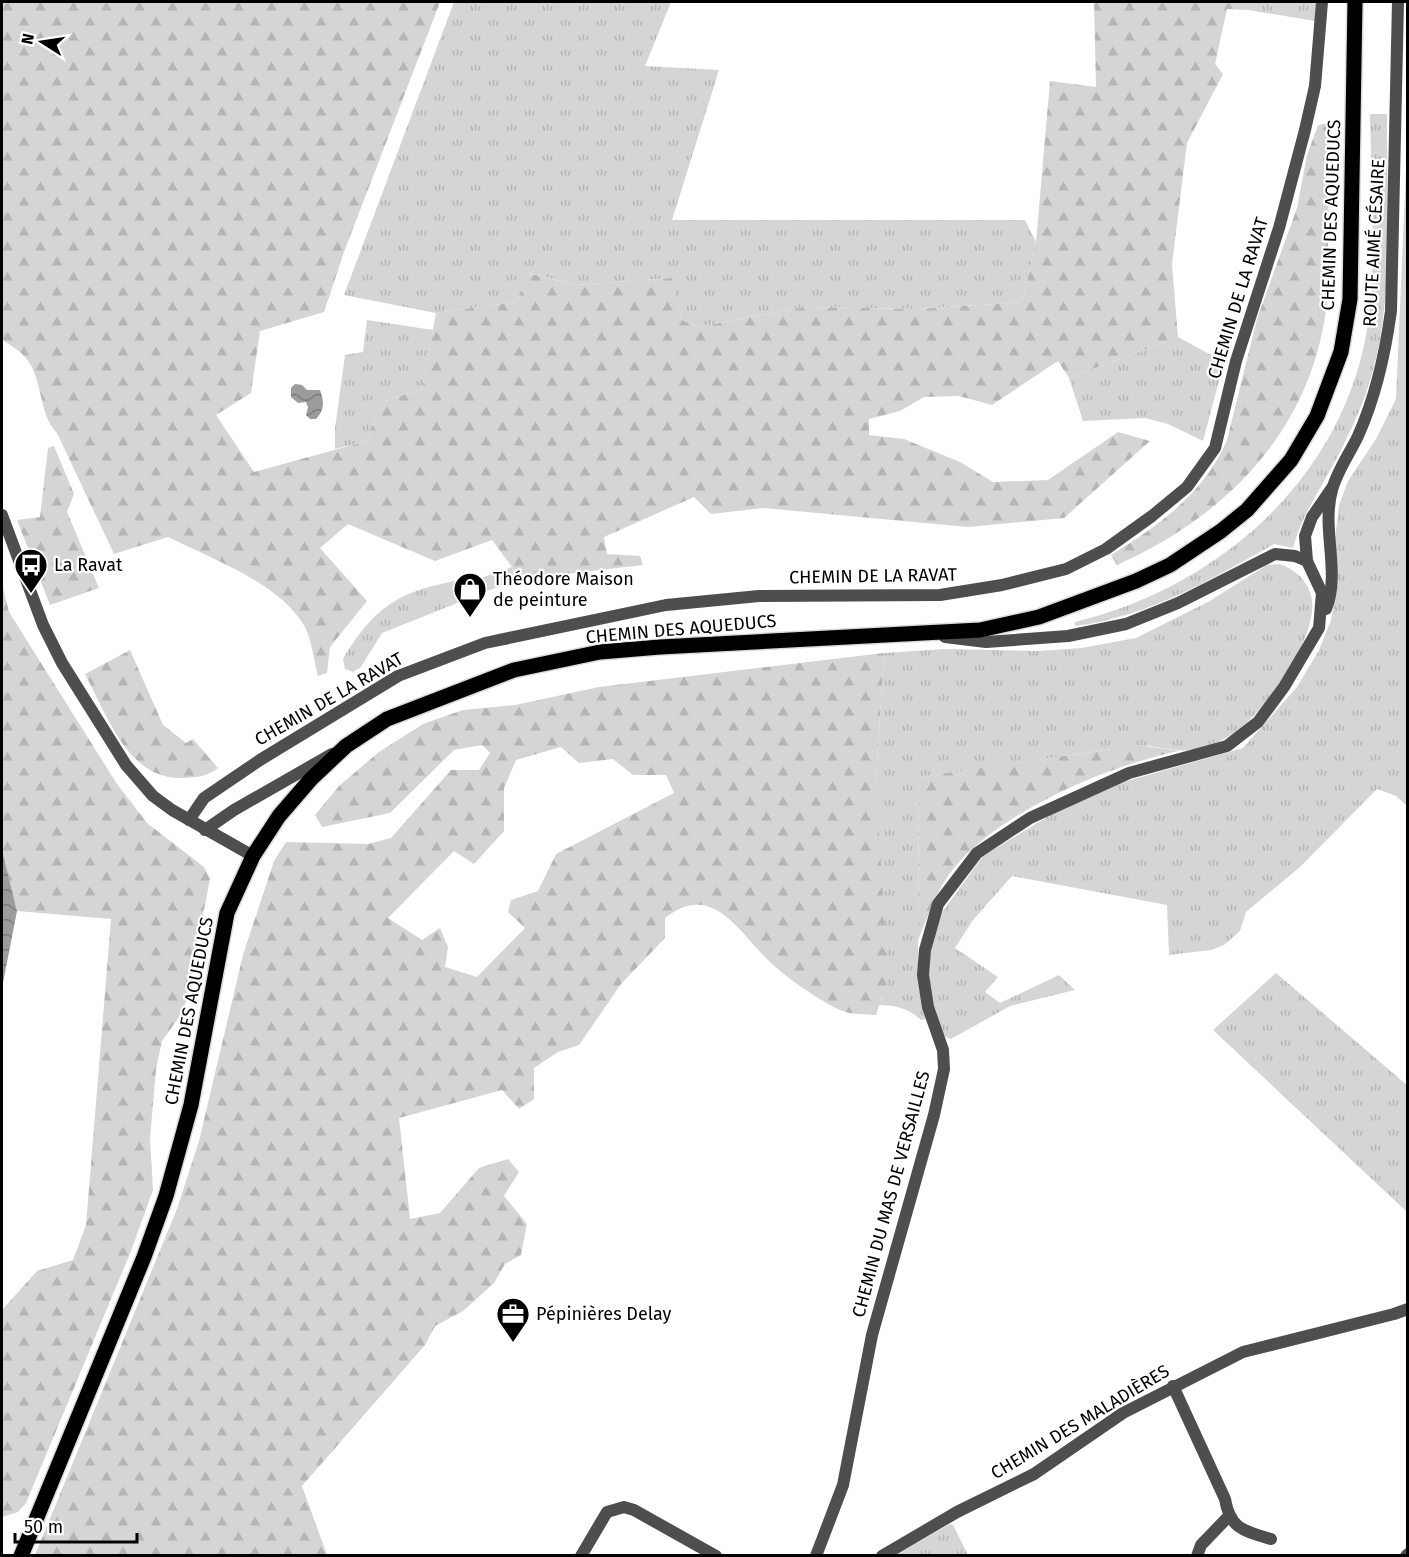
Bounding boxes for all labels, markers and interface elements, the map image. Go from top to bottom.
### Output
north arrow [12,12,72,72]
text: N [17,32,38,46]
street label: CHEMIN DES AQUEDUCS [1317,119,1345,311]
street label: ROUTE AIMÉ CÉSAIRE [1358,158,1389,328]
street label: CHEMIN DE LA RAVAT [1203,214,1273,381]
bus stop icon: La Ravat [13,547,49,594]
place label: La Ravat [54,554,123,576]
street label: CHEMIN DE LA RAVAT [789,564,958,588]
place label: Théodore Maison de peinture [493,568,634,611]
shop icon: Théodore Maison de peinture [452,571,488,618]
street label: CHEMIN DES AQUEDUCS [585,610,777,648]
street label: CHEMIN DE LA RAVAT [251,647,408,750]
street label: CHEMIN DES AQUEDUCS [160,915,218,1107]
street label: CHEMIN DU MAS DE VERSAILLES [847,1068,935,1320]
office icon: Pépinières Delay [495,1296,531,1343]
place label: Pépinières Delay [536,1303,671,1325]
street label: CHEMIN DES MALADIÈRES [986,1359,1173,1484]
scale bar [15,1506,136,1544]
text: 50 m [24,1516,63,1538]

